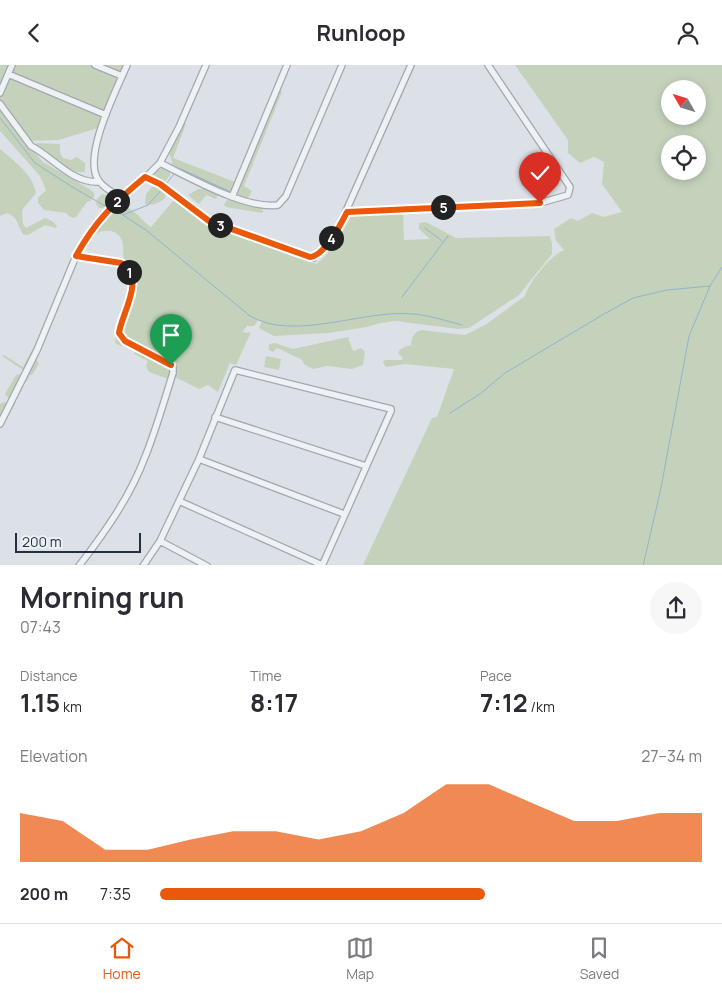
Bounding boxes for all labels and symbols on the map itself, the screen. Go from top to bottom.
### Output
north arrow [661,80,706,125]
pin [519,152,561,203]
pin: 2 [104,189,130,213]
pin: 5 [430,195,456,219]
pin: 3 [208,213,232,237]
pin: 4 [318,225,344,251]
pin: 1 [116,259,142,285]
pin [150,314,192,365]
scale bar [15,531,141,554]

